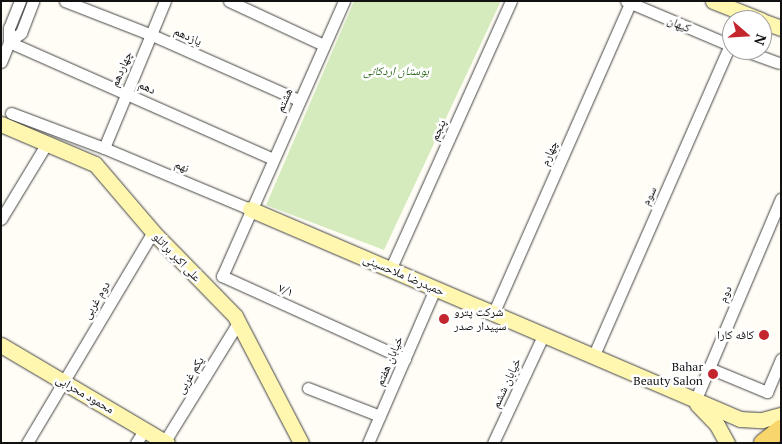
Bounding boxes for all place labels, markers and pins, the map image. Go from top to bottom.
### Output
place label: شرکت پترو سپیدار صدر [454,305,506,333]
marker: شرکت پترو سپیدار صدر [438,313,450,325]
place label: کافه کارا [717,328,754,342]
marker: کافه کارا [758,329,770,341]
place label: Bahar Beauty Salon [633,360,703,388]
marker: Bahar Beauty Salon [707,368,719,380]

